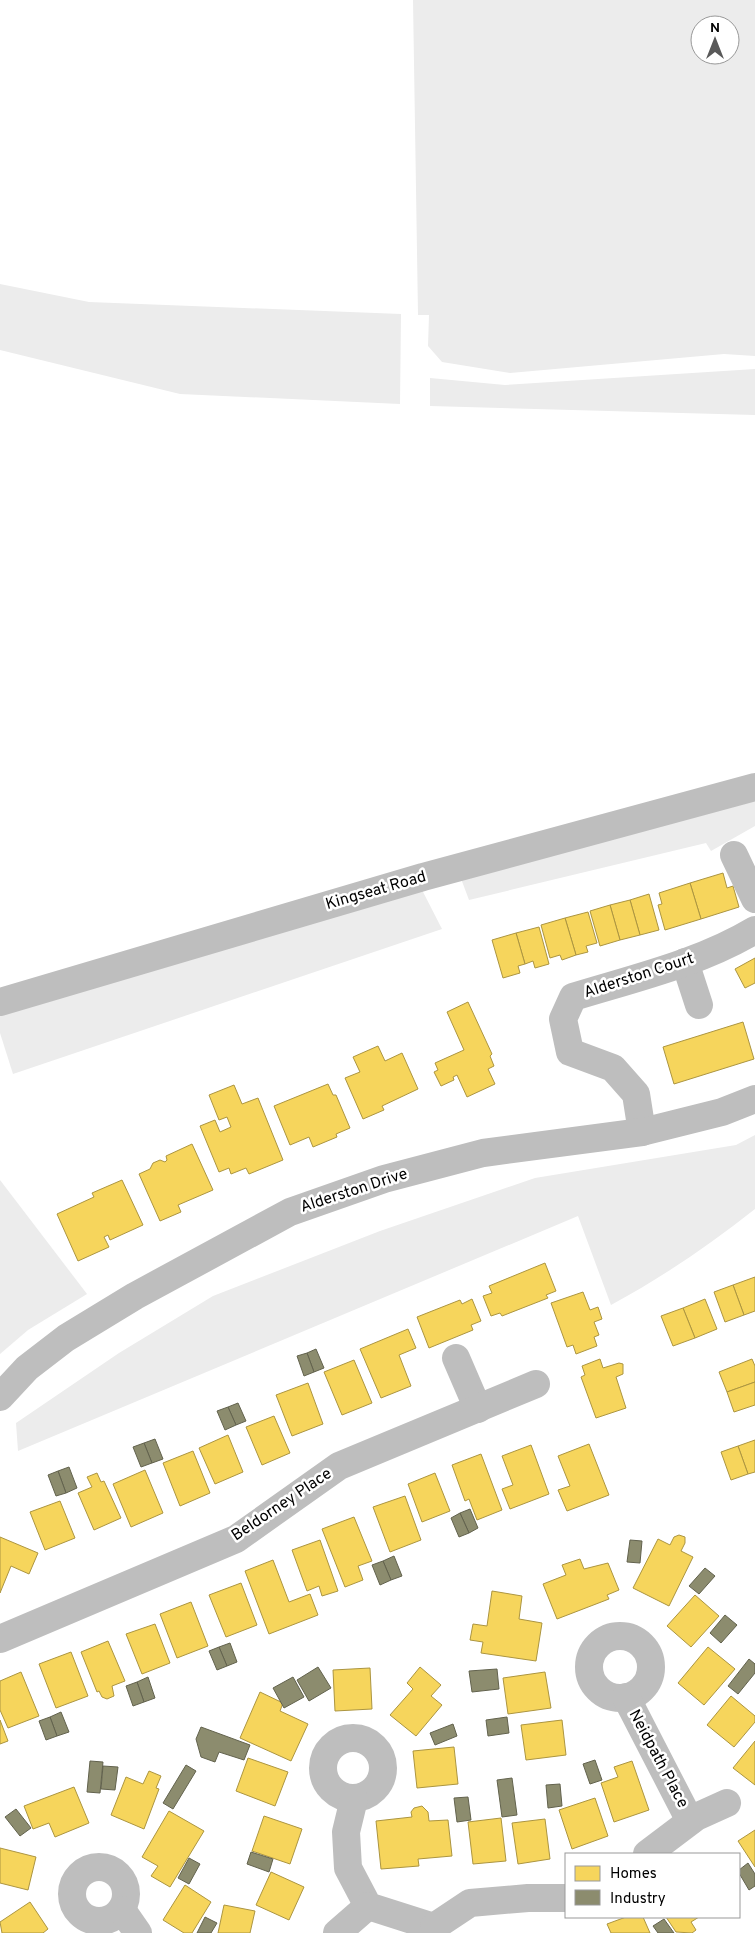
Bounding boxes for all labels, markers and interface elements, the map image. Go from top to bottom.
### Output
north arrow [690,15,740,65]
text: N [710,20,720,37]
street label: Kingseat Road [323,867,429,915]
street label: Alderston Court [581,949,697,1003]
street label: Alderston Drive [298,1164,410,1218]
street label: Beldorney Place [228,1464,336,1546]
street label: Neidpath Place [624,1706,692,1812]
legend [565,1853,740,1918]
text: Homes [610,1865,657,1884]
text: Industry [610,1890,666,1909]

